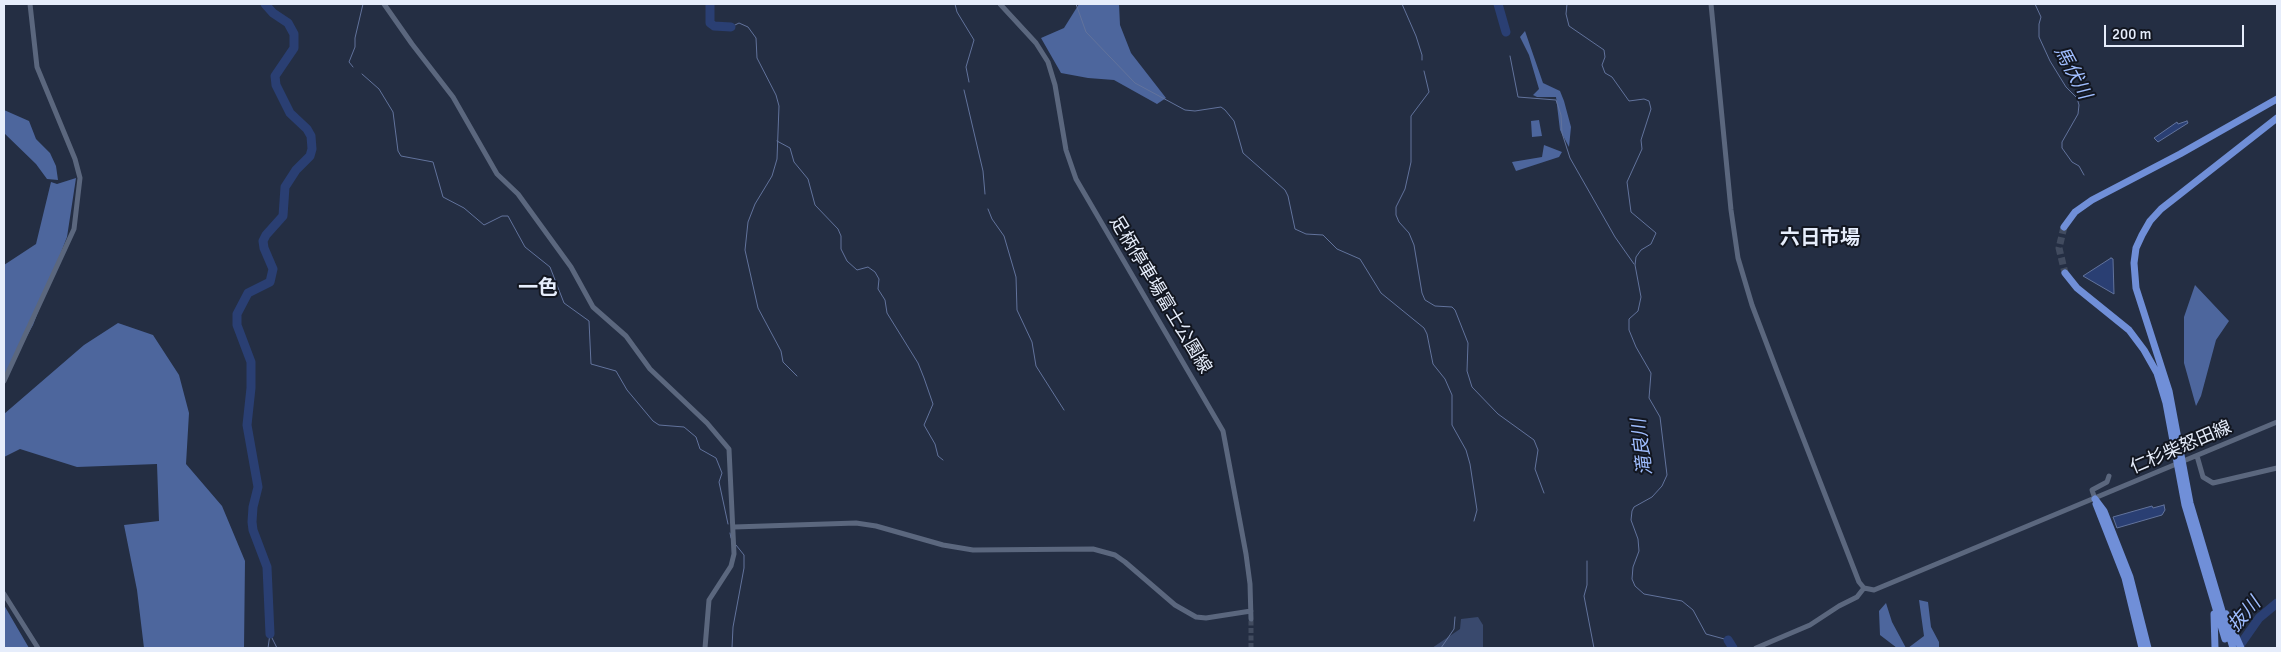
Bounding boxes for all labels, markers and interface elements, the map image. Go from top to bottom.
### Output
scale bar [2106,15,2246,47]
text: 200 m [2112,25,2152,43]
water label: 馬伏川 [2049,42,2095,104]
street label: 足柄停車場富士公園線 [1104,212,1216,378]
district label: 六日市場 [1780,227,1860,251]
district label: 一色 [518,277,558,301]
water label: 滝良川 [1628,417,1658,477]
street label: 仁杉柴怒田線 [2127,417,2235,479]
water label: 抜川 [2224,593,2266,637]

